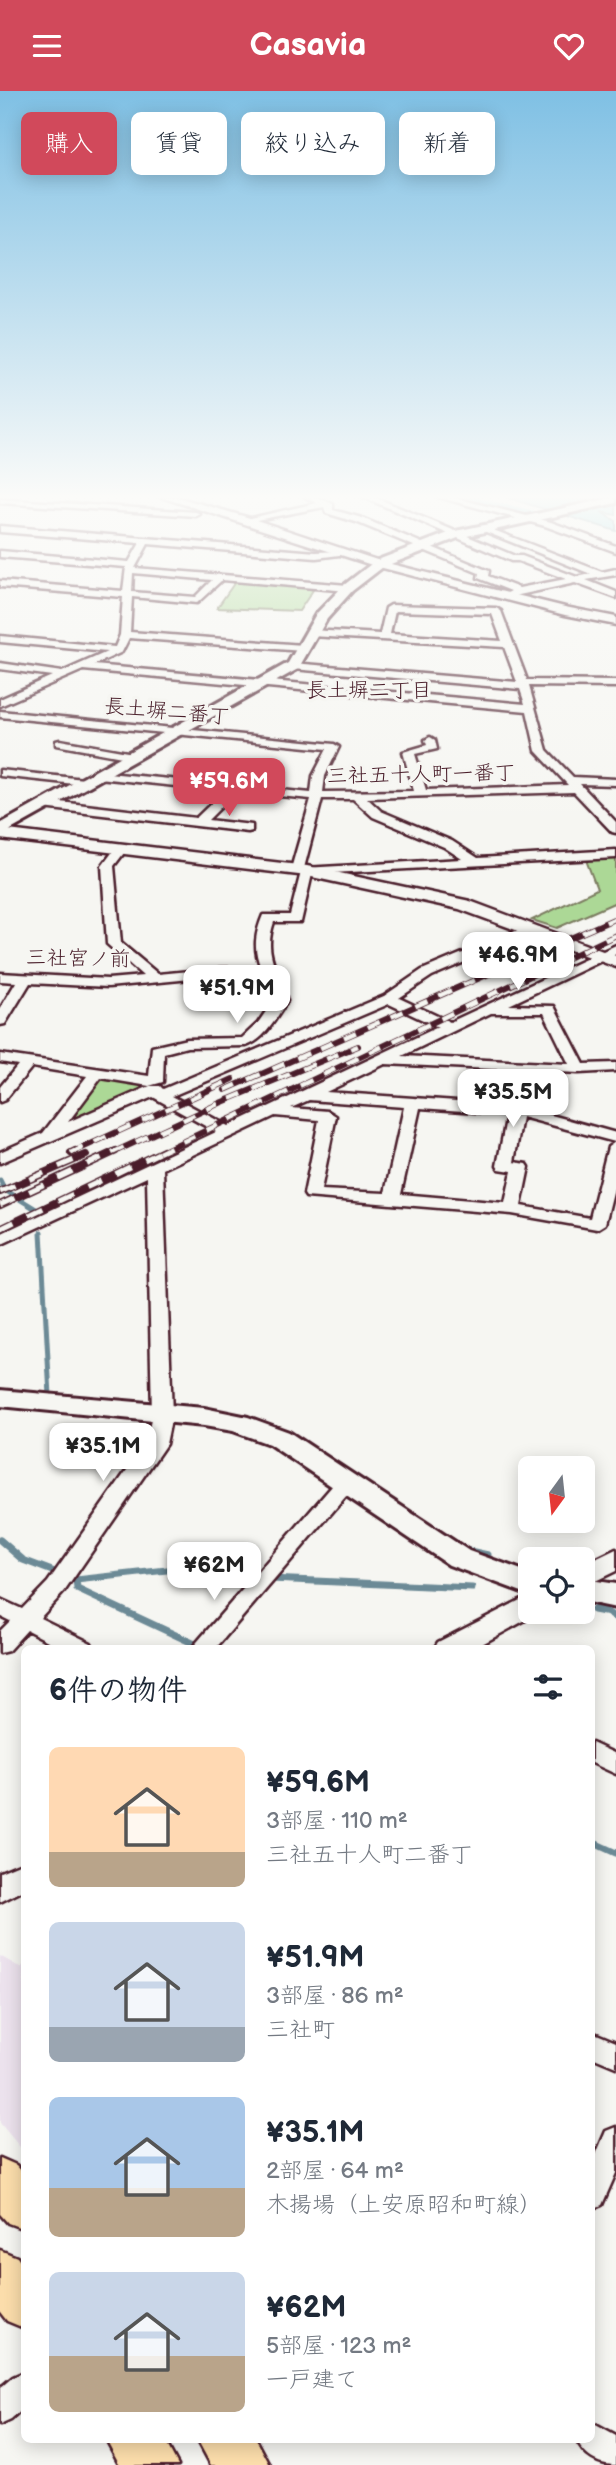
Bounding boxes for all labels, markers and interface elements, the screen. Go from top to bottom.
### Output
text: Casavia [250,26,366,65]
icon: menu [28,27,66,65]
icon: heart [550,27,588,65]
chip: 購入 [21,112,117,175]
chip: 賃貸 [131,112,227,175]
chip: 絞り込み [241,112,385,175]
chip: 新着 [399,112,495,175]
district label: 長土塀二丁目 [306,678,432,703]
street label: 長土塀二番丁 [103,694,231,729]
pin: ¥59.6M [172,759,286,818]
street label: 三社五十人町一番丁 [326,760,516,789]
text: ¥59.6M [189,767,269,795]
pin: ¥46.9M [461,933,575,992]
text: ¥46.9M [478,941,558,969]
street label: 三社宮ノ前 [25,945,131,972]
pin: ¥51.9M [180,965,294,1025]
text: ¥51.9M [199,974,275,1002]
pin: ¥35.5M [456,1069,570,1129]
text: ¥35.5M [473,1078,553,1106]
pin: ¥35.1M [46,1423,160,1483]
text: ¥35.1M [65,1432,141,1460]
north arrow [518,1456,595,1533]
map controls [518,1456,595,1624]
pin: ¥62M [173,1543,255,1602]
button: locate [518,1547,595,1624]
text: ¥62M [183,1551,245,1579]
icon: filters [529,1668,567,1706]
text: 6件の物件 [49,1673,187,1709]
text: ¥59.6M [266,1765,370,1801]
icon: home [105,1775,189,1859]
text: 3部屋 · 110 m² [266,1807,408,1835]
text: 三社五十人町二番丁 [266,1841,473,1869]
text: ¥51.9M [266,1940,364,1976]
icon: home [105,1950,189,2034]
text: 3部屋 · 86 m² [266,1982,404,2010]
text: 三社町 [266,2016,335,2044]
text: ¥35.1M [266,2115,364,2151]
icon: home [105,2125,189,2209]
text: 2部屋 · 64 m² [266,2157,404,2185]
text: 木揚場（上安原昭和町線） [266,2191,542,2219]
text: ¥62M [266,2290,346,2326]
icon: home [105,2300,189,2384]
text: 5部屋 · 123 m² [266,2332,412,2360]
text: 一戸建て [266,2366,358,2394]

